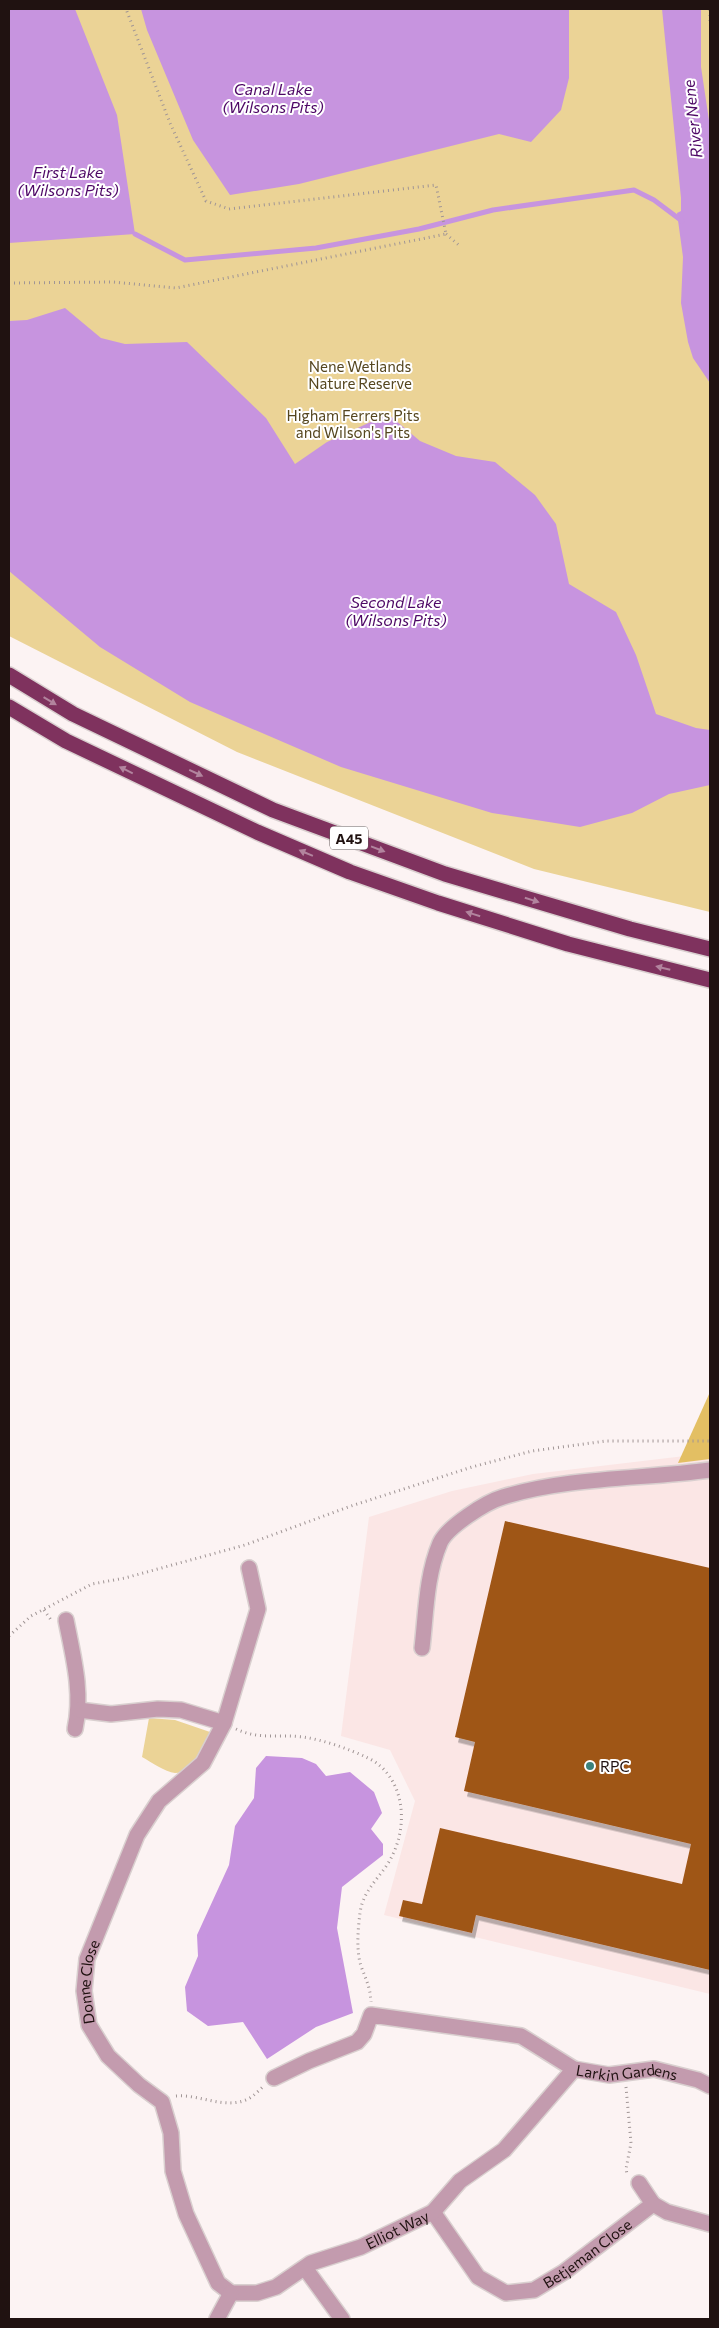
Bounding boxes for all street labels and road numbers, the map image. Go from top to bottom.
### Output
road number: A45 [330,826,368,850]
street label: Donne Close [75,1937,103,2025]
street label: Larkin Gardens [575,2060,680,2084]
street label: Elliot Way [362,2206,432,2252]
street label: Betjeman Close [539,2215,635,2292]

